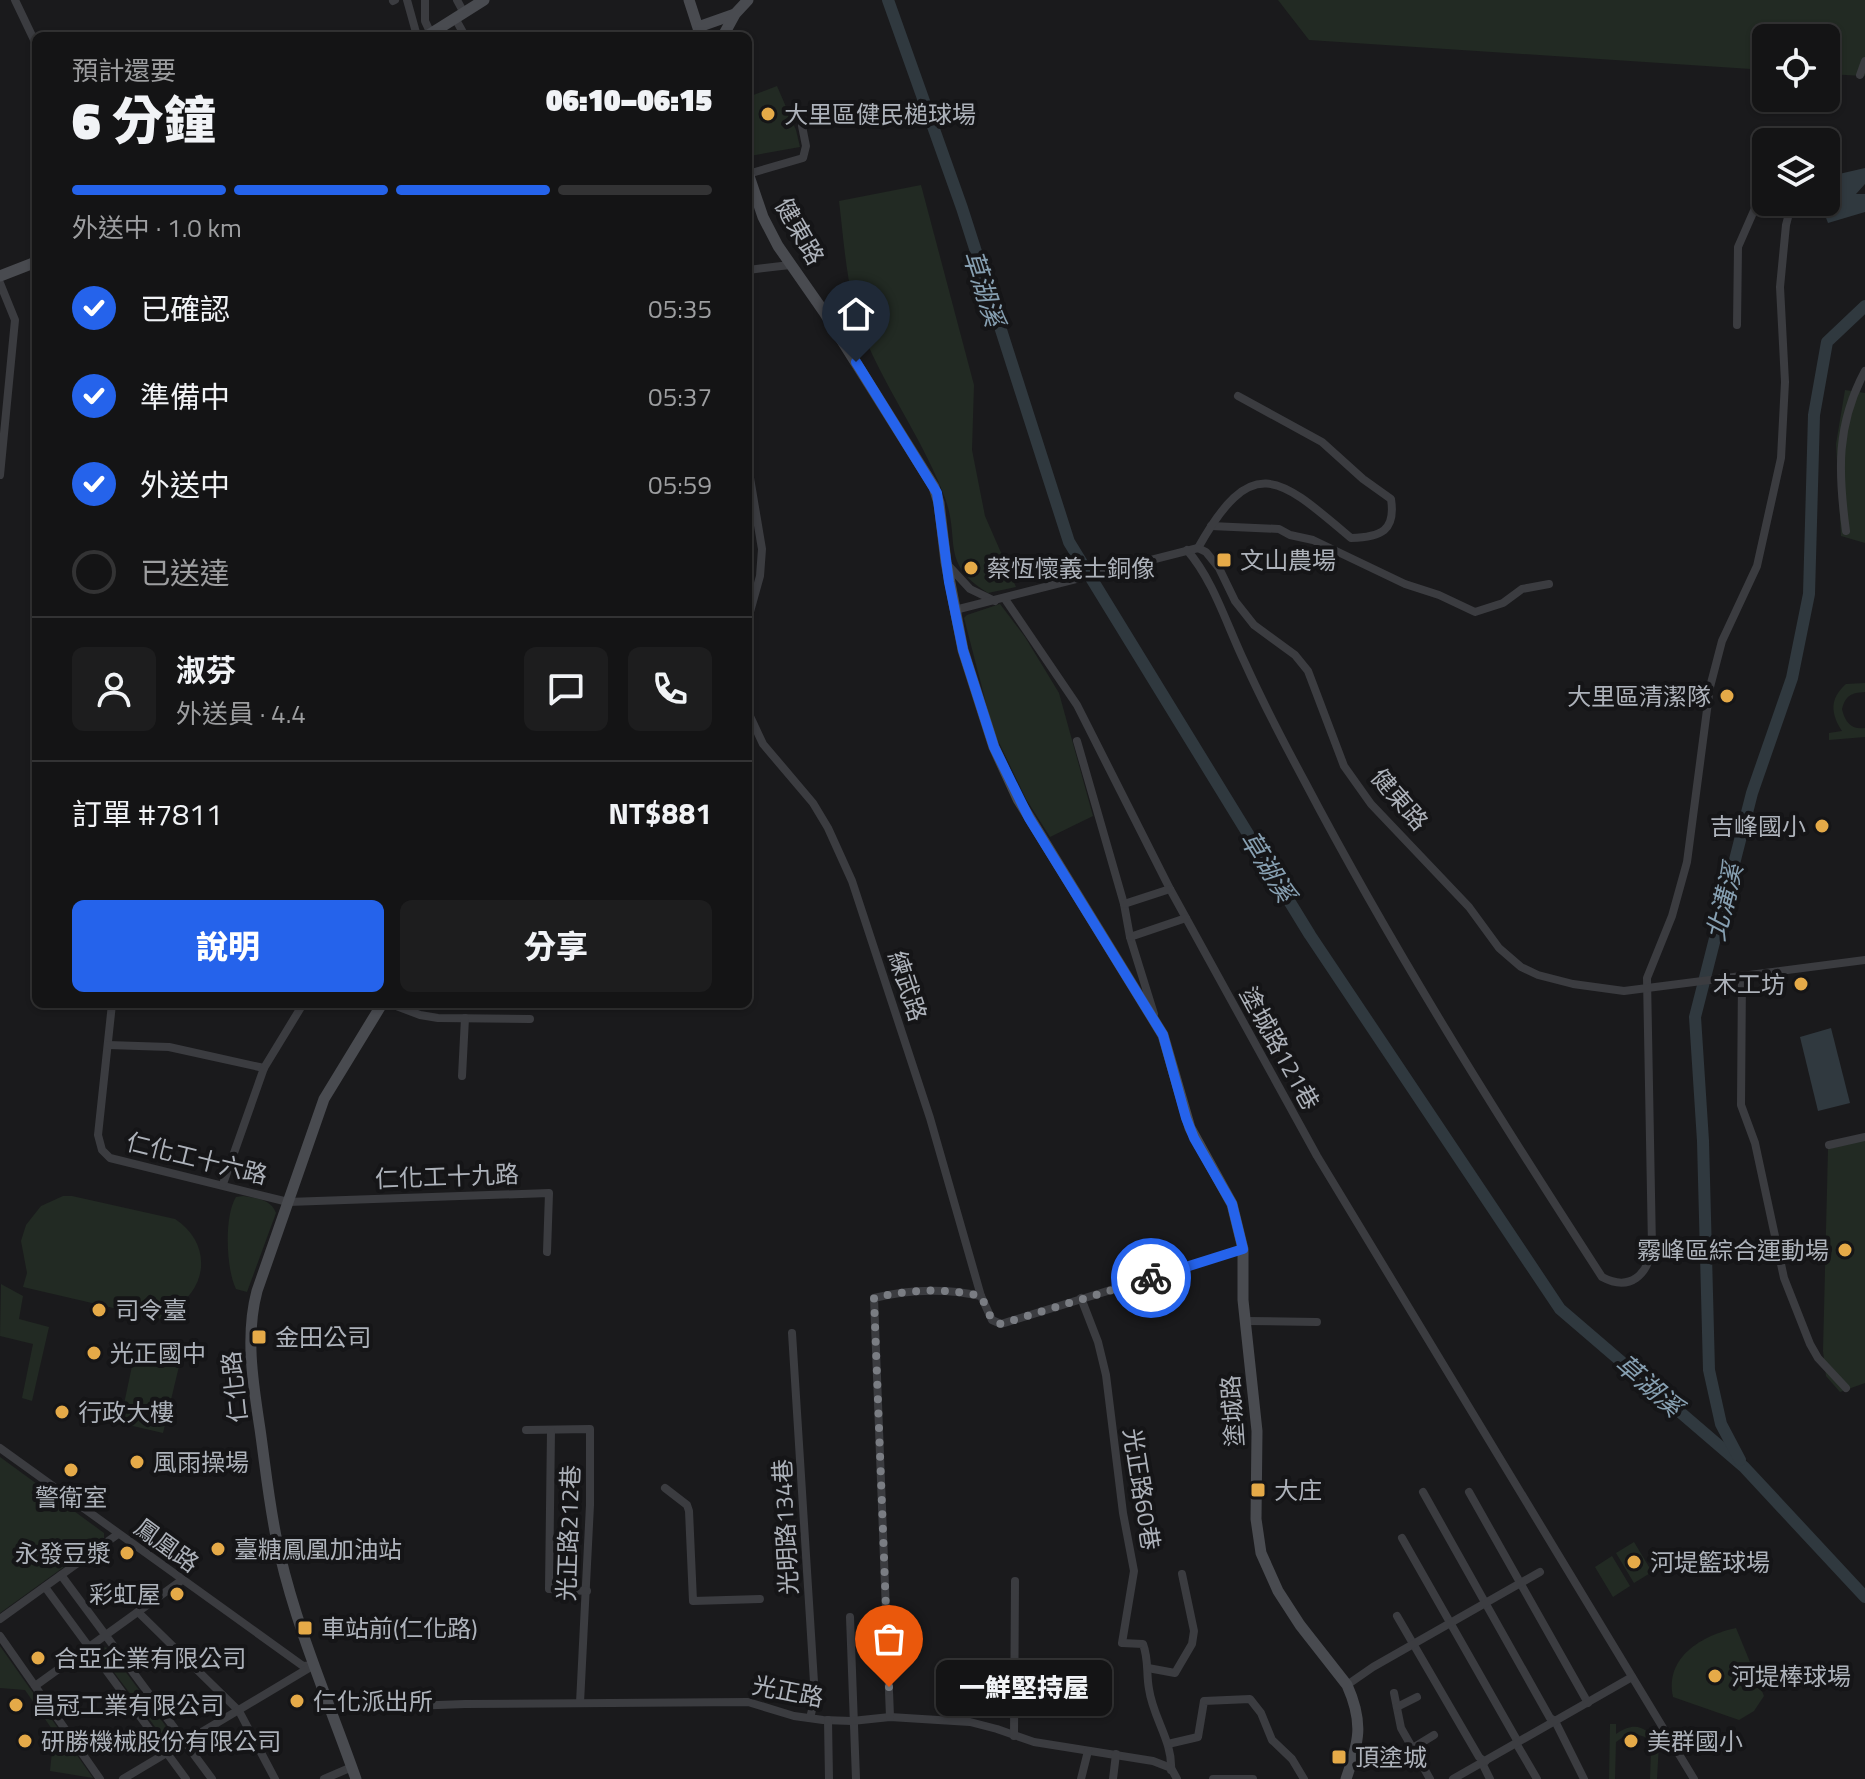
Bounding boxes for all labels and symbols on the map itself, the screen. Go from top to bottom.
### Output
place label: 大里區健民槌球場 [784,96,976,132]
marker: 大里區健民槌球場 [759,105,777,123]
street label: 健東路 [766,191,834,271]
water label: 草湖溪 [953,245,1016,335]
pin [822,280,890,362]
place label: 文山農場 [1240,542,1336,578]
place label: 蔡恆懷義士銅像 [987,550,1155,586]
marker: 文山農場 [1215,551,1233,569]
marker: 蔡恆懷義士銅像 [962,559,980,577]
place label: 大里區清潔隊 [1567,678,1711,714]
marker: 大里區清潔隊 [1718,687,1736,705]
street label: 健東路 [1363,760,1437,838]
place label: 吉峰國小 [1710,808,1806,844]
marker: 吉峰國小 [1813,817,1831,835]
water label: 草湖溪 [1231,823,1307,913]
water label: 北溝溪 [1696,856,1753,945]
street label: 練武路 [880,946,936,1026]
place label: 木工坊 [1713,966,1785,1002]
marker: 木工坊 [1792,975,1810,993]
street label: 塗城路121巷 [1231,980,1329,1116]
street label: 仁化工十六路 [123,1123,271,1193]
street label: 仁化工十九路 [374,1155,520,1197]
place label: 霧峰區綜合運動場 [1637,1232,1829,1268]
courier [1111,1238,1191,1318]
marker: 霧峰區綜合運動場 [1836,1241,1854,1259]
place label: 司令臺 [115,1292,187,1328]
marker: 司令臺 [90,1301,108,1319]
place label: 金田公司 [275,1319,371,1355]
marker: 金田公司 [250,1328,268,1346]
place label: 光正國中 [110,1335,206,1371]
marker: 光正國中 [85,1344,103,1362]
water label: 草湖溪 [1607,1345,1694,1428]
street label: 仁化路 [212,1349,256,1425]
street label: 塗城路 [1212,1374,1252,1448]
place label: 行政大樓 [78,1394,174,1430]
marker: 行政大樓 [53,1403,71,1421]
street label: 光正路60巷 [1115,1425,1169,1553]
place label: 風雨操場 [153,1444,249,1480]
marker: 風雨操場 [128,1453,146,1471]
street label: 光明路134巷 [763,1458,807,1596]
marker: 警衛室 [62,1461,80,1479]
street label: 光正路212巷 [548,1464,588,1602]
place label: 大庄 [1274,1472,1322,1508]
place label: 警衛室 [35,1479,107,1515]
marker: 大庄 [1249,1481,1267,1499]
street label: 鳳凰路 [127,1509,207,1581]
place label: 臺糖鳳凰加油站 [234,1531,402,1567]
place label: 永發豆漿 [15,1535,111,1571]
marker: 臺糖鳳凰加油站 [209,1540,227,1558]
marker: 永發豆漿 [118,1544,136,1562]
place label: 河堤籃球場 [1650,1544,1770,1580]
marker: 河堤籃球場 [1625,1553,1643,1571]
place label: 彩虹屋 [89,1576,161,1612]
marker: 彩虹屋 [168,1585,186,1603]
pin [855,1605,923,1687]
place label: 車站前(仁化路) [321,1610,478,1646]
marker: 車站前(仁化路) [296,1619,314,1637]
place label: 合亞企業有限公司 [54,1640,246,1676]
marker: 合亞企業有限公司 [29,1649,47,1667]
place label: 河堤棒球場 [1731,1658,1851,1694]
callout: 一鮮堅持屋 [937,1659,1113,1715]
street label: 光正路 [749,1666,827,1716]
marker: 河堤棒球場 [1706,1667,1724,1685]
place label: 仁化派出所 [313,1683,433,1719]
place label: 昌冠工業有限公司 [32,1687,224,1723]
marker: 仁化派出所 [288,1692,306,1710]
marker: 昌冠工業有限公司 [7,1696,25,1714]
place label: 研勝機械股份有限公司 [41,1723,281,1759]
place label: 美群國小 [1647,1723,1743,1759]
marker: 研勝機械股份有限公司 [16,1732,34,1750]
marker: 美群國小 [1622,1732,1640,1750]
place label: 頂塗城 [1355,1739,1427,1775]
marker: 頂塗城 [1330,1748,1348,1766]

